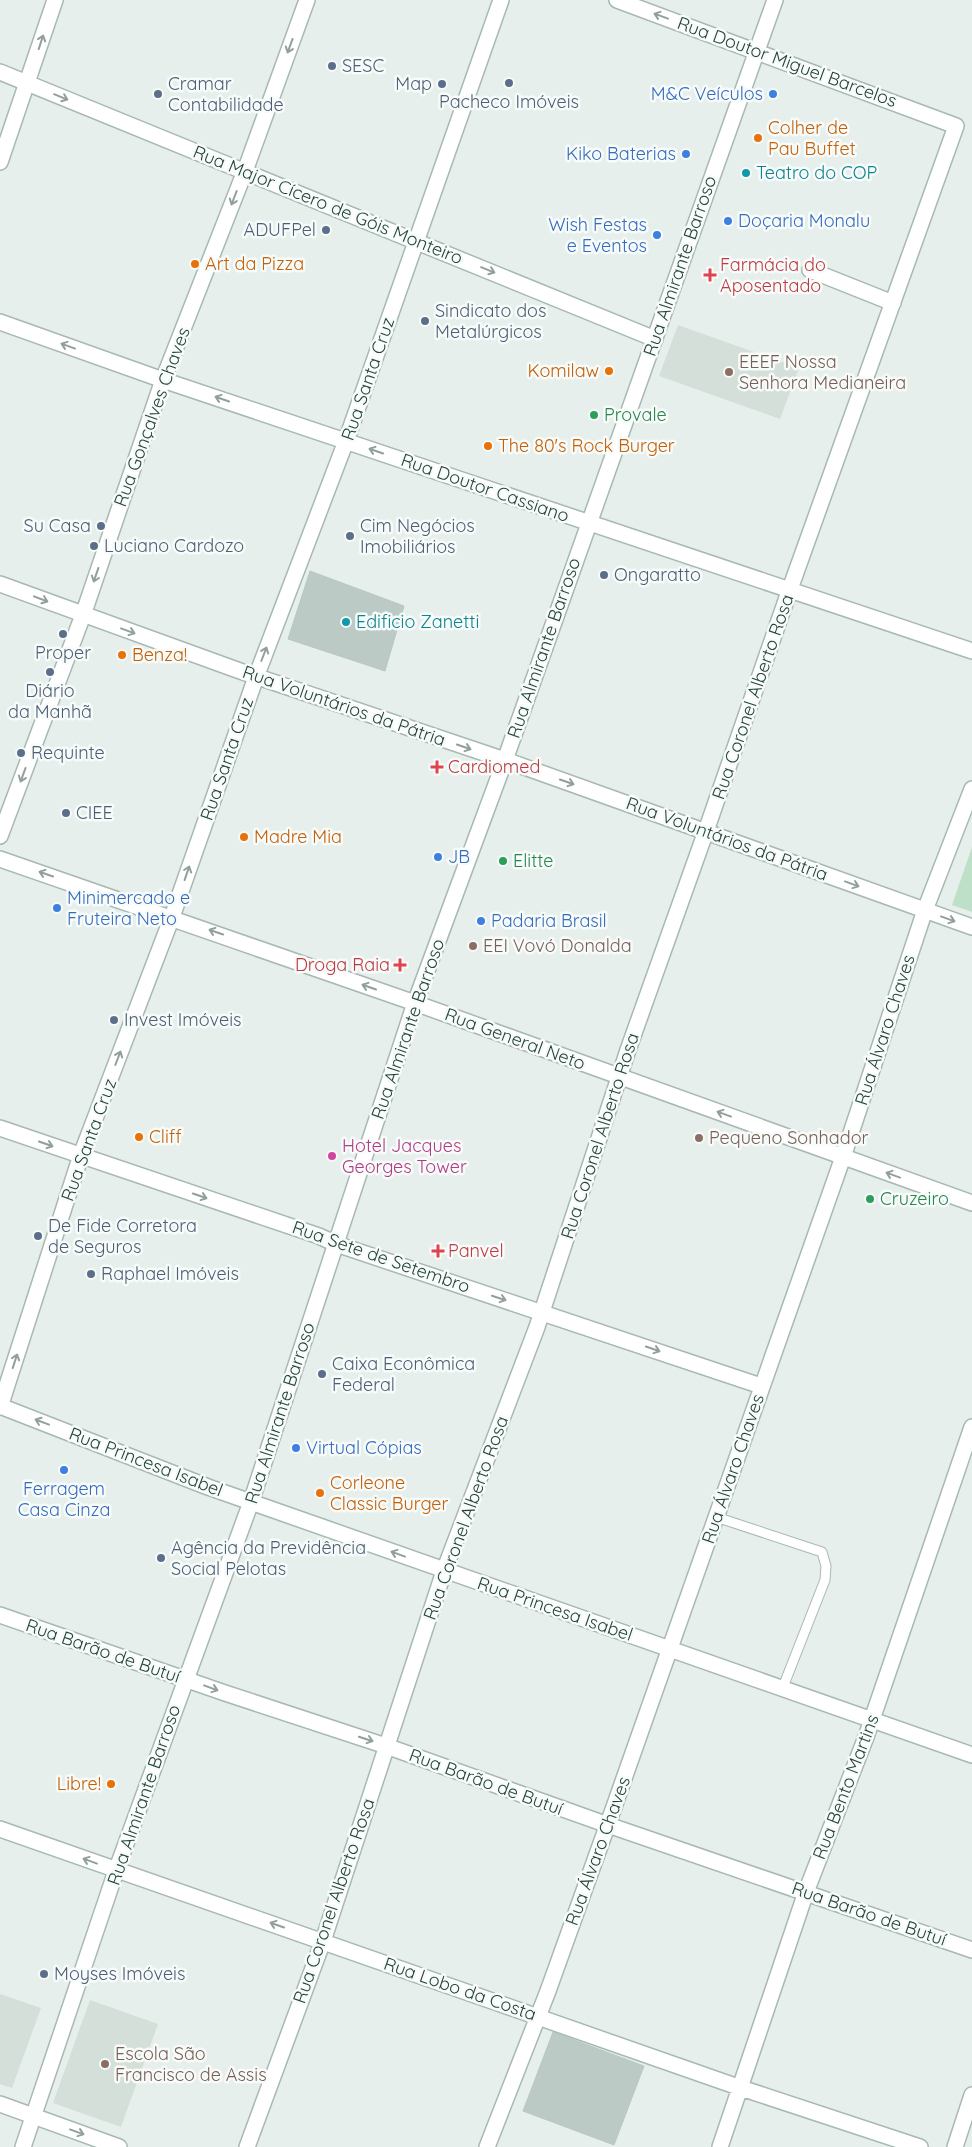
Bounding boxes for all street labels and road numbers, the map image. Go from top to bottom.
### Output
street label: Rua Doutor Miguel Barcelos [674,11,900,112]
street label: Rua Major Cícero de Góis Monteiro [190,140,466,269]
street label: Rua Almirante Barroso [638,173,721,359]
street label: Rua Santa Cruz [336,314,399,443]
street label: Rua Gonçalves Chaves [108,324,195,510]
street label: Rua Doutor Cassiano [398,448,572,527]
street label: Rua Almirante Barroso [502,555,585,741]
street label: Rua Coronel Alberto Rosa [707,591,798,802]
street label: Rua Voluntários da Pátria [240,660,449,751]
street label: Rua Santa Cruz [195,694,258,823]
street label: Rua Voluntários da Pátria [623,791,831,886]
street label: Rua Almirante Barroso [366,936,449,1122]
street label: Rua Álvaro Chaves [849,952,920,1108]
street label: Rua General Neto [442,1002,589,1075]
street label: Rua Coronel Alberto Rosa [555,1030,644,1242]
street label: Rua Santa Cruz [56,1075,121,1204]
street label: Rua Sete de Setembro [289,1215,473,1298]
street label: Rua Almirante Barroso [239,1319,320,1506]
street label: Rua Álvaro Chaves [696,1391,769,1547]
street label: Rua Coronel Alberto Rosa [418,1413,513,1623]
street label: Rua Princesa Isabel [66,1422,226,1501]
street label: Rua Princesa Isabel [474,1571,636,1646]
street label: Rua Barão de Butuí [23,1613,184,1688]
street label: Rua Almirante Barroso [102,1702,185,1888]
street label: Rua Bento Martins [807,1711,884,1863]
street label: Rua Barão de Butuí [406,1743,566,1820]
street label: Rua Álvaro Chaves [560,1773,635,1928]
street label: Rua Coronel Alberto Rosa [288,1795,379,2006]
street label: Rua Barão de Butuí [789,1876,950,1951]
street label: Rua Lobo da Costa [381,1952,540,2025]

